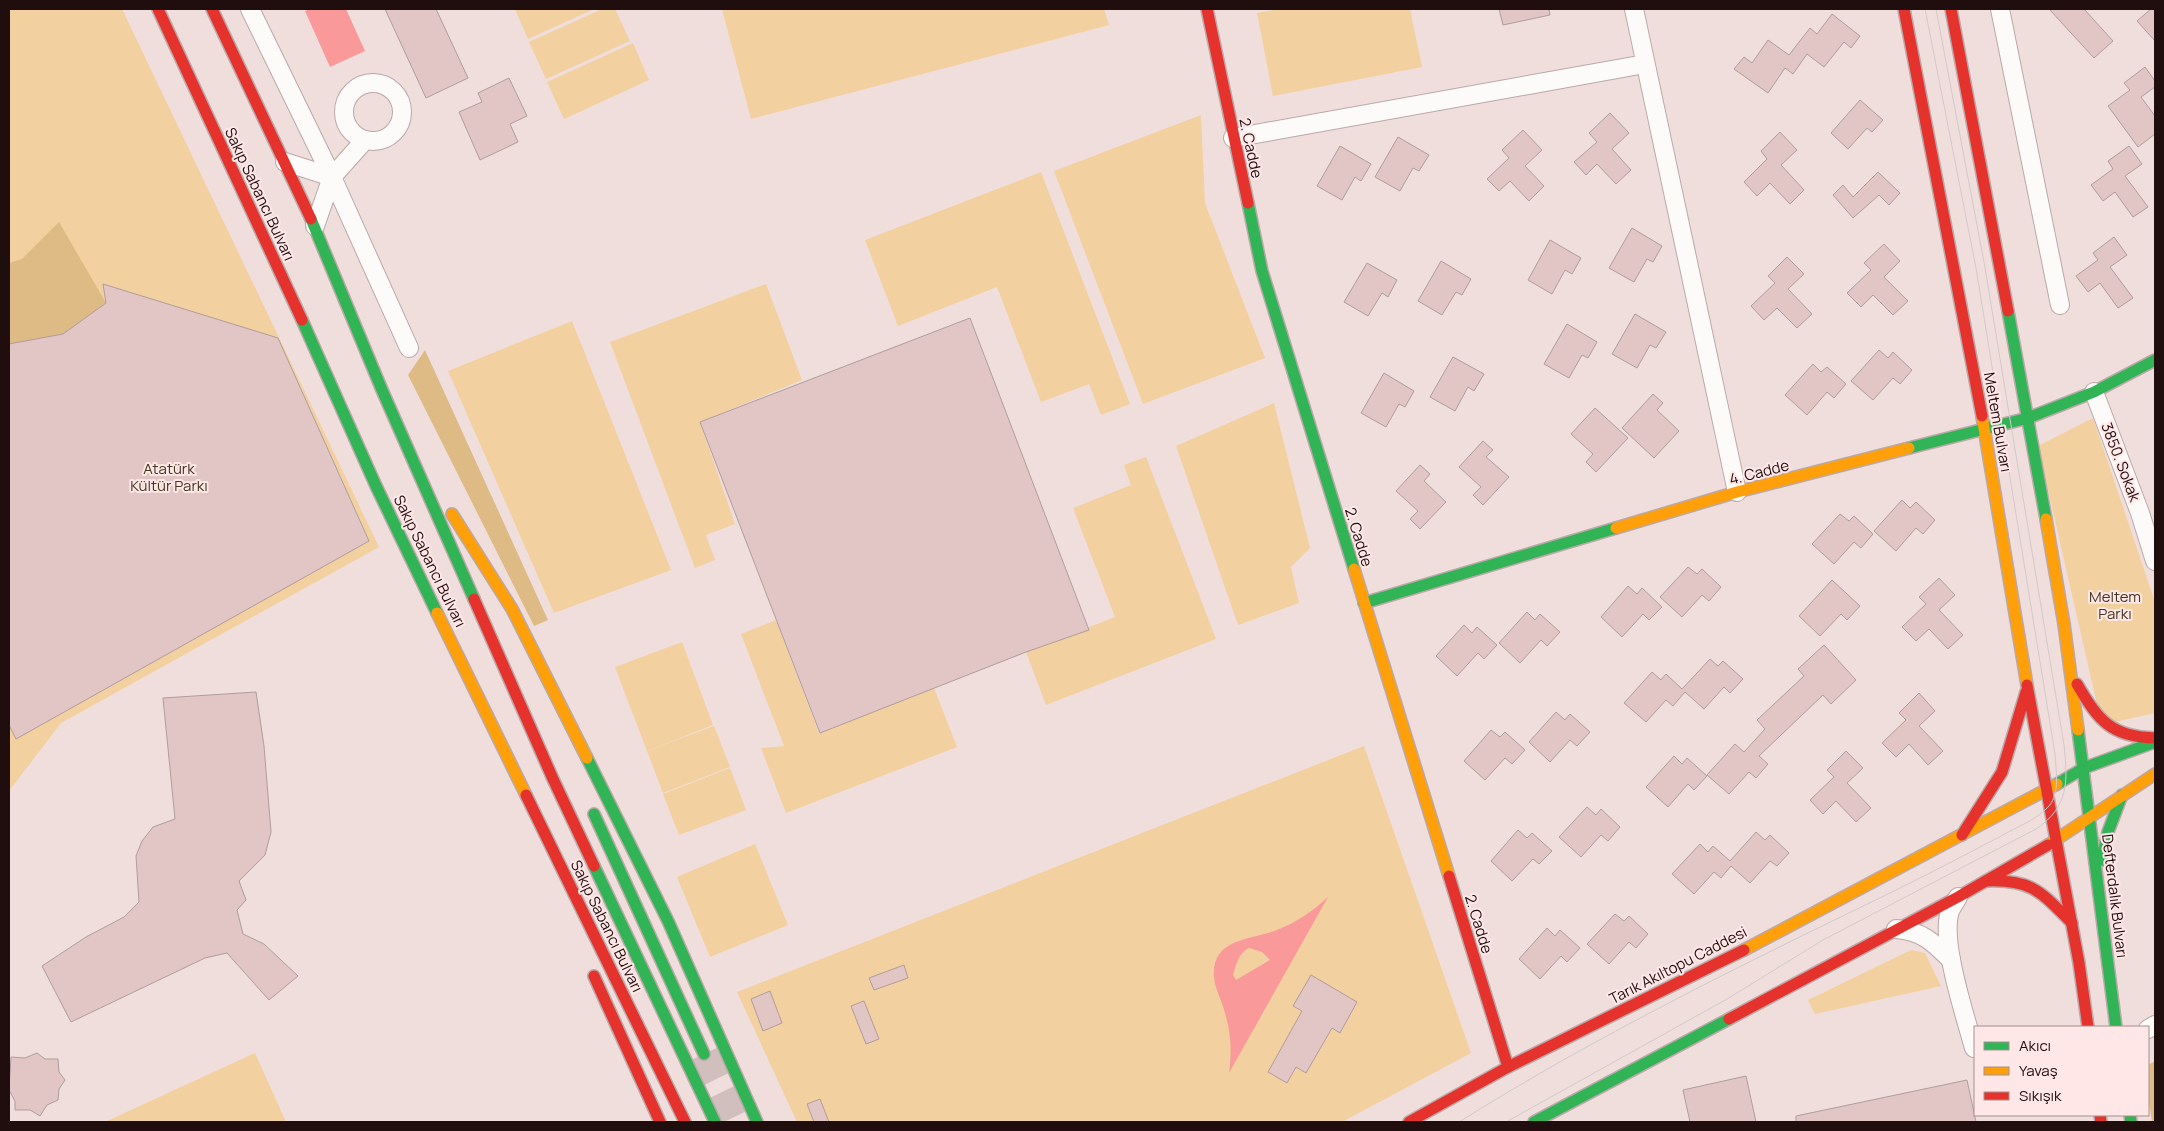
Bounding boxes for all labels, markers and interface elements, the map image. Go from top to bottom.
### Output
street label: 2. Cadde [1234,116,1268,180]
street label: Sakıp Sabancı Bulvarı [220,124,300,264]
street label: Meltem Bulvarı [1979,371,2017,473]
street label: 3850. Sokak [2096,420,2146,505]
street label: 4. Cadde [1727,454,1791,490]
park label: Atatürk Kültür Parkı [130,458,208,496]
street label: Sakıp Sabancı Bulvarı [389,491,471,631]
street label: 2. Cadde [1340,505,1378,569]
park label: Meltem Parkı [2089,586,2141,624]
street label: Defterdalık Bulvarı [2097,833,2133,959]
street label: Sakıp Sabancı Bulvarı [566,856,648,996]
street label: 2. Cadde [1460,892,1498,956]
street label: Tarık Akıltopu Caddesi [1606,921,1750,1009]
legend [1974,1026,2149,1116]
text: Akıcı [2019,1035,2051,1056]
text: Yavaş [2019,1060,2058,1081]
text: Sıkışık [2019,1085,2062,1106]

